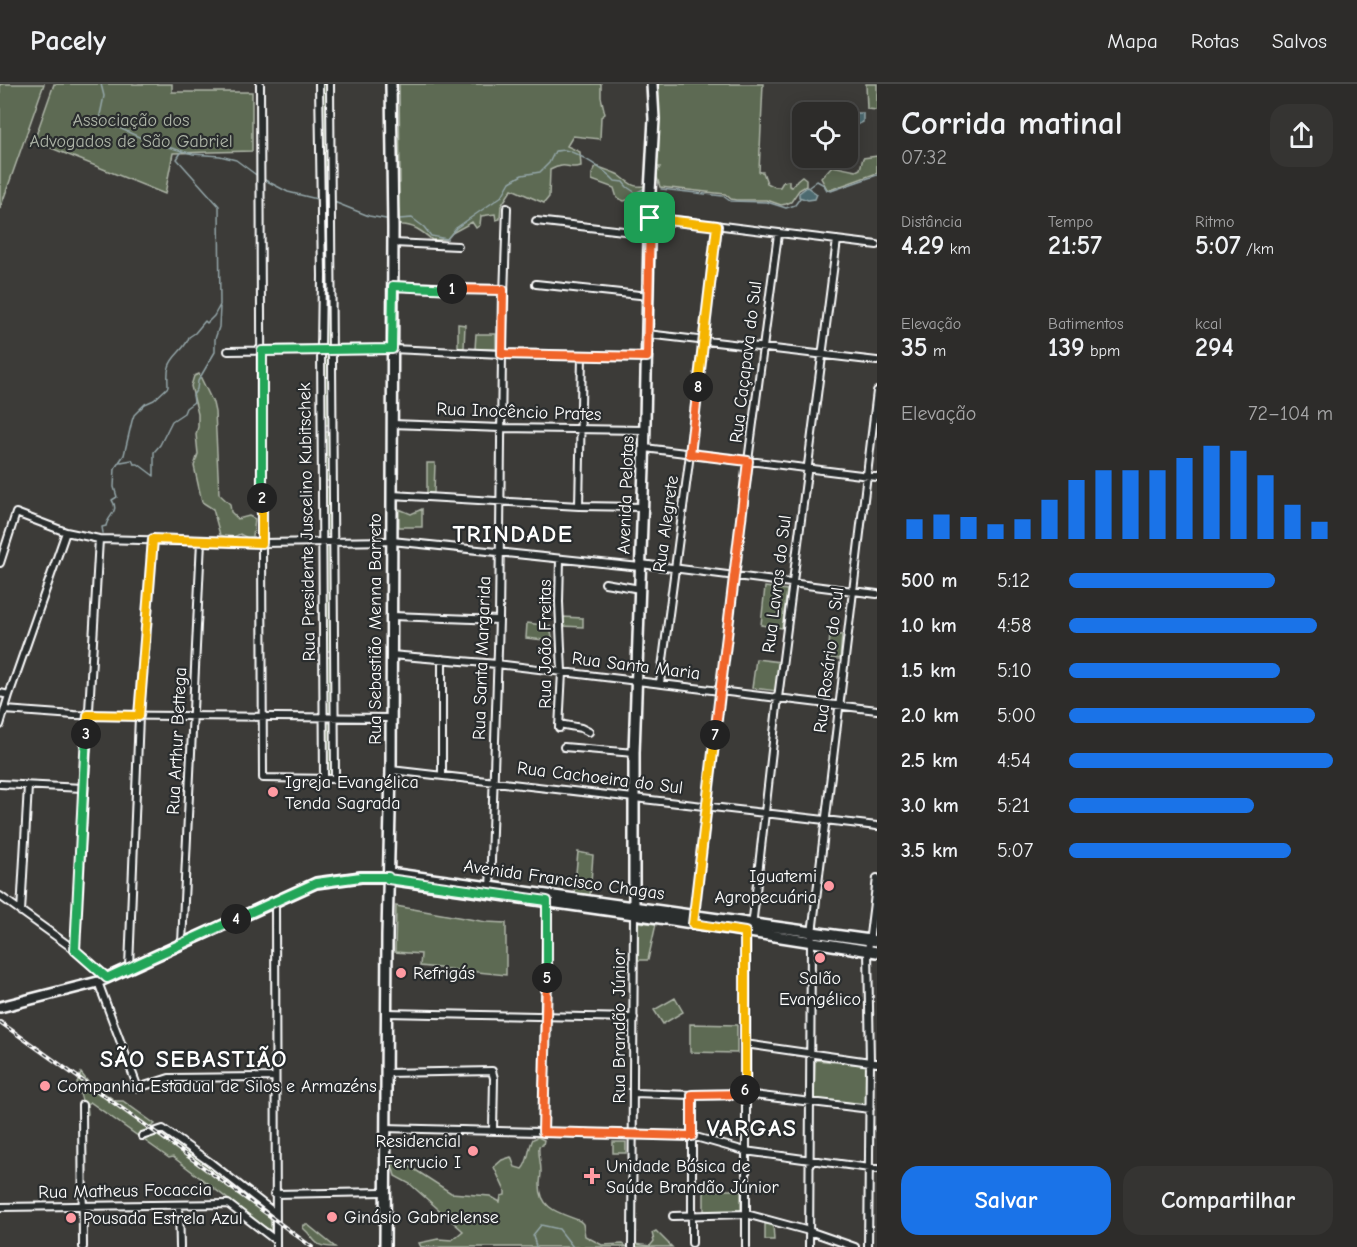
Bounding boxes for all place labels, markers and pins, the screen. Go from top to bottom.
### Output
pin [624,192,675,243]
pin: 1 [437,274,467,304]
pin: 8 [683,372,713,402]
pin: 2 [247,483,277,513]
pin: 3 [71,719,101,749]
pin: 7 [700,720,730,750]
place label: Igreja Evangélica Tenda Sagrada [285,772,419,814]
marker: Igreja Evangélica Tenda Sagrada [266,785,280,799]
place label: Iguatemi Agropecuária [714,866,817,908]
marker: Iguatemi Agropecuária [822,879,836,893]
pin: 4 [221,904,251,934]
marker: Salão Evangélico [813,951,827,965]
place label: Refrigás [413,963,475,984]
pin: 5 [532,963,562,993]
marker: Refrigás [394,966,408,980]
place label: Salão Evangélico [779,968,861,1010]
pin: 6 [730,1075,760,1105]
place label: Companhia Estadual de Silos e Armazéns [57,1076,377,1097]
marker: Companhia Estadual de Silos e Armazéns [38,1079,52,1093]
place label: Residencial Ferrucio I [375,1131,461,1173]
marker: Residencial Ferrucio I [466,1144,480,1158]
place label: Unidade Básica de Saúde Brandão Júnior [606,1156,780,1198]
marker: Unidade Básica de Saúde Brandão Júnior [583,1167,601,1185]
place label: Ginásio Gabrielense [344,1207,499,1228]
place label: Pousada Estrela Azul [83,1208,243,1229]
marker: Ginásio Gabrielense [325,1210,339,1224]
marker: Pousada Estrela Azul [64,1211,78,1225]

